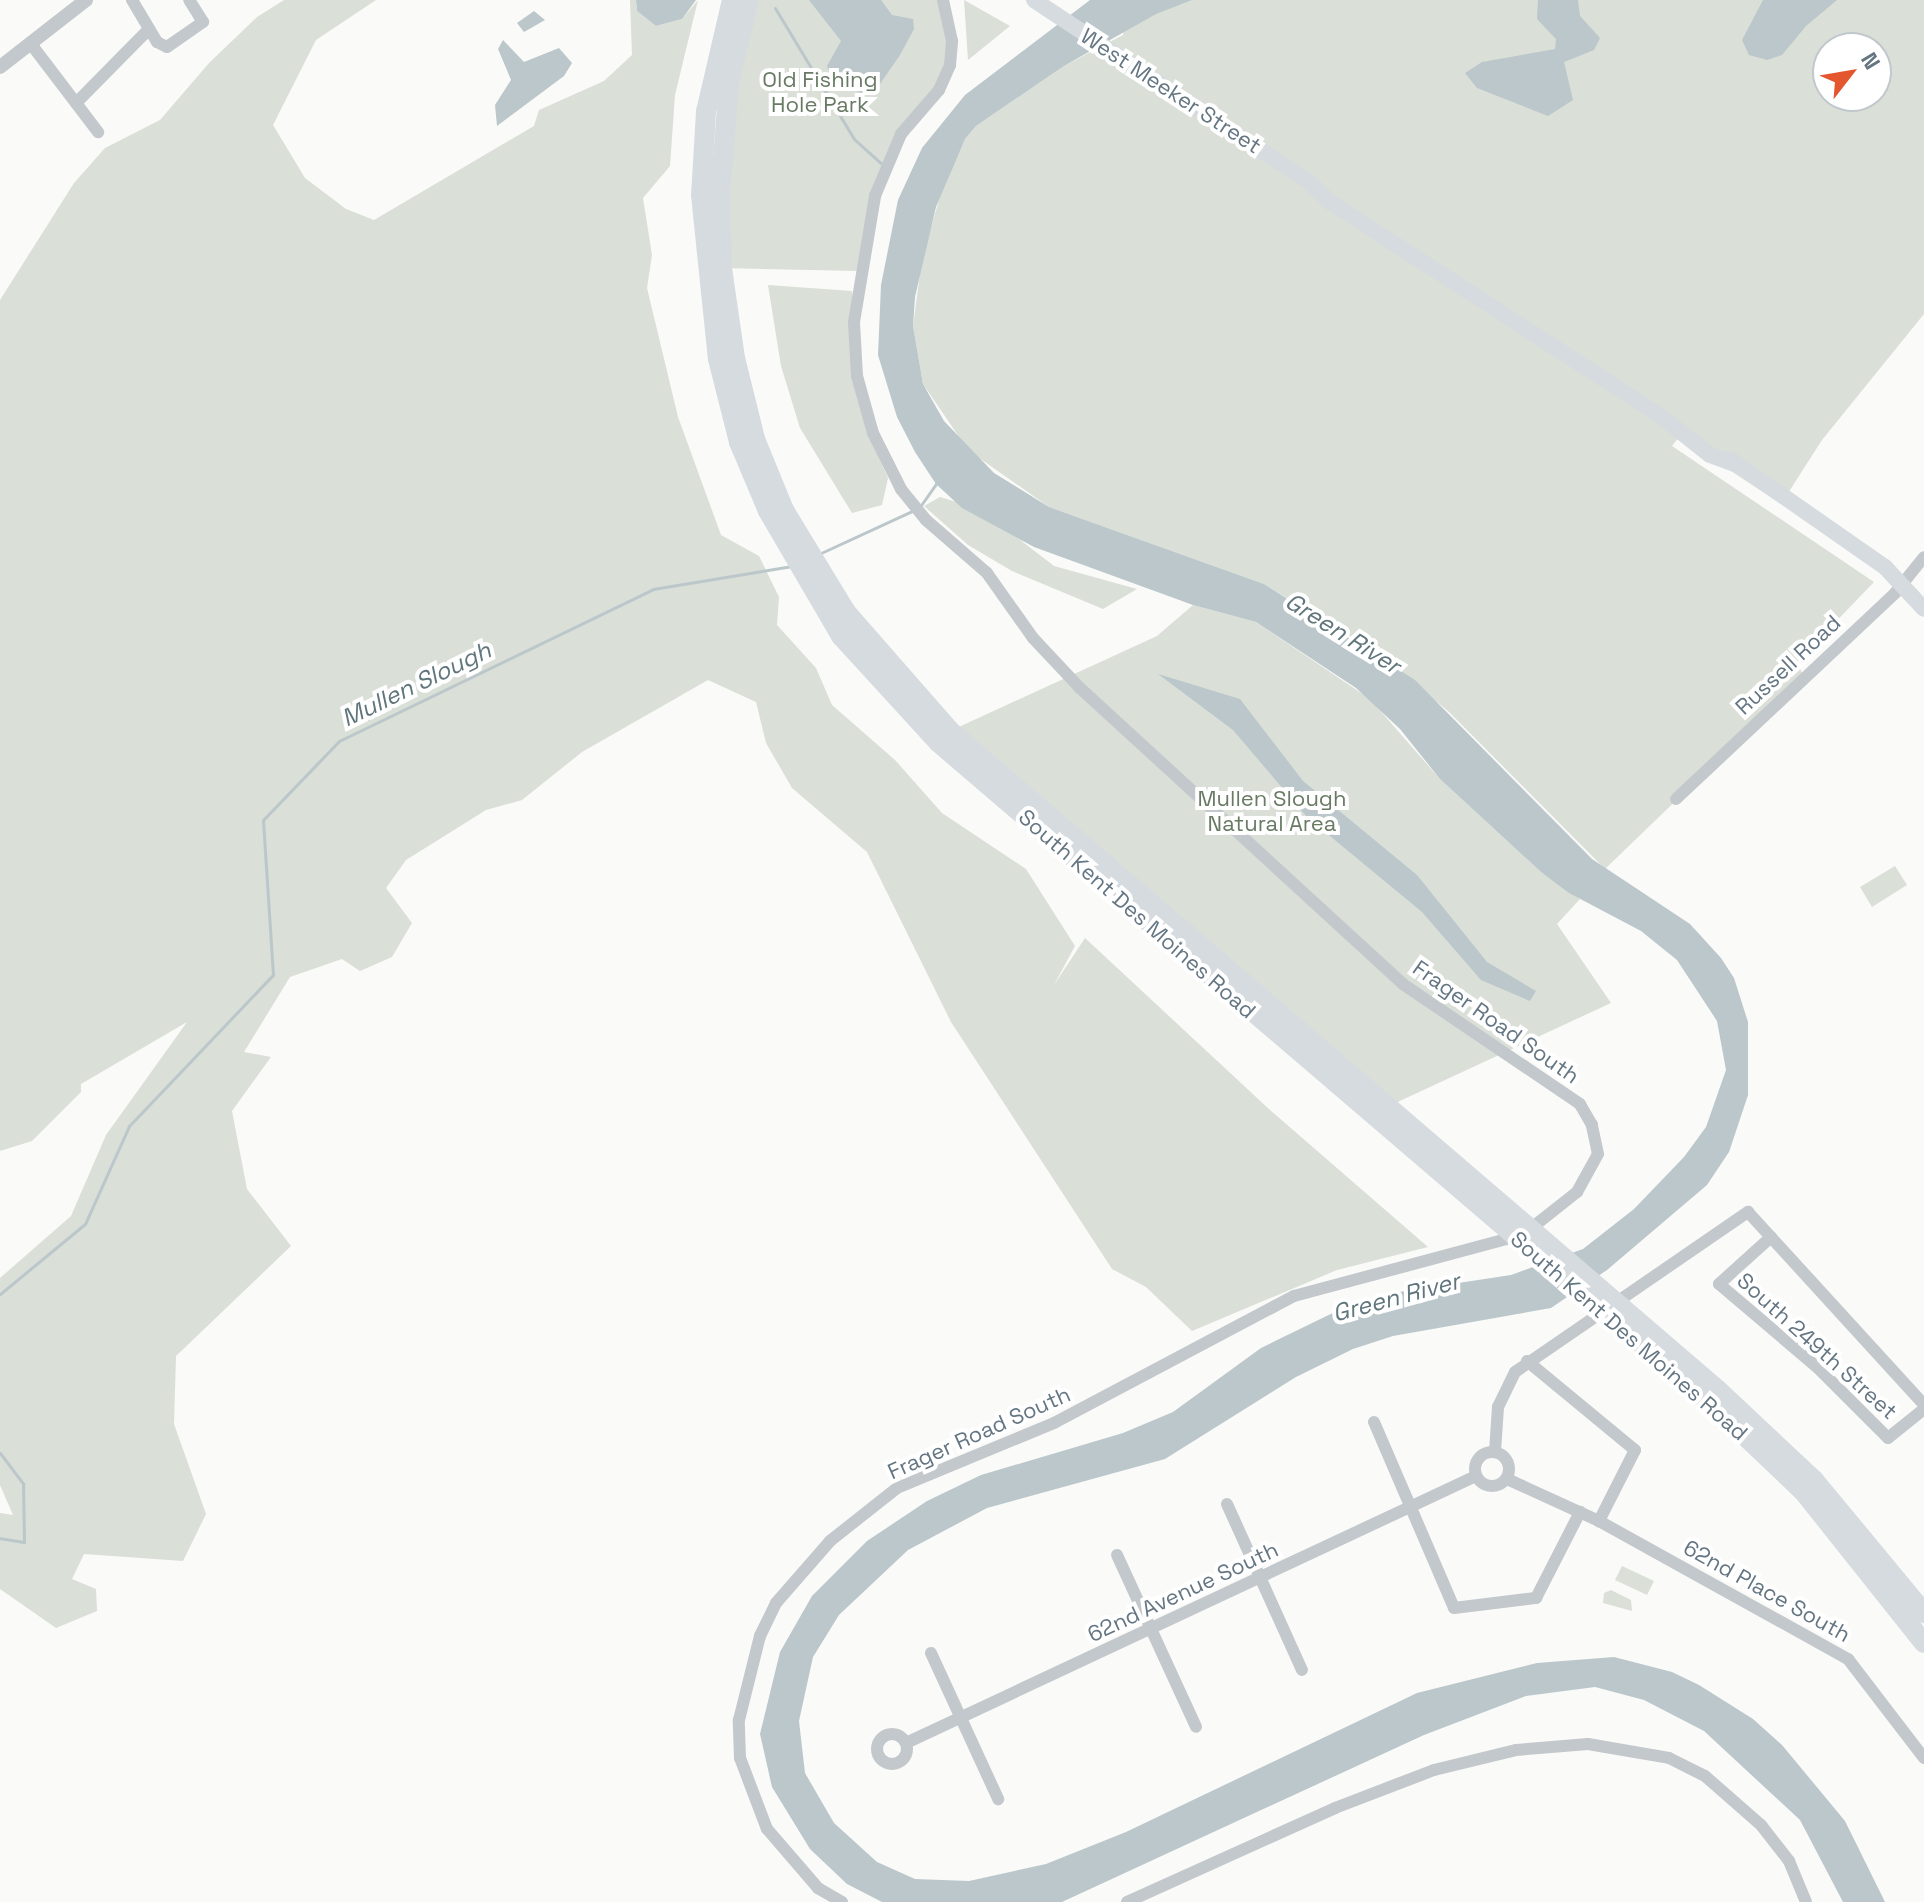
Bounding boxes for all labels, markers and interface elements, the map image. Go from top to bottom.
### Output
street label: West Meeker Street [1076,23,1266,159]
north arrow [1812,32,1892,112]
text: N [1855,47,1887,74]
park label: Old Fishing Hole Park [762,66,878,118]
water label: Green River [1280,586,1406,680]
street label: Russell Road [1730,610,1846,720]
water label: Mullen Slough [337,635,495,733]
park label: Mullen Slough Natural Area [1198,785,1346,836]
street label: South Kent Des Moines Road [1013,804,1261,1024]
street label: Frager Road South [1408,955,1584,1089]
street label: South Kent Des Moines Road [1505,1226,1753,1446]
water label: Green River [1329,1266,1463,1328]
street label: South 249th Street [1732,1267,1902,1425]
street label: Frager Road South [884,1381,1074,1485]
street label: 62nd Place South [1679,1534,1855,1648]
street label: 62nd Avenue South [1083,1536,1283,1648]

